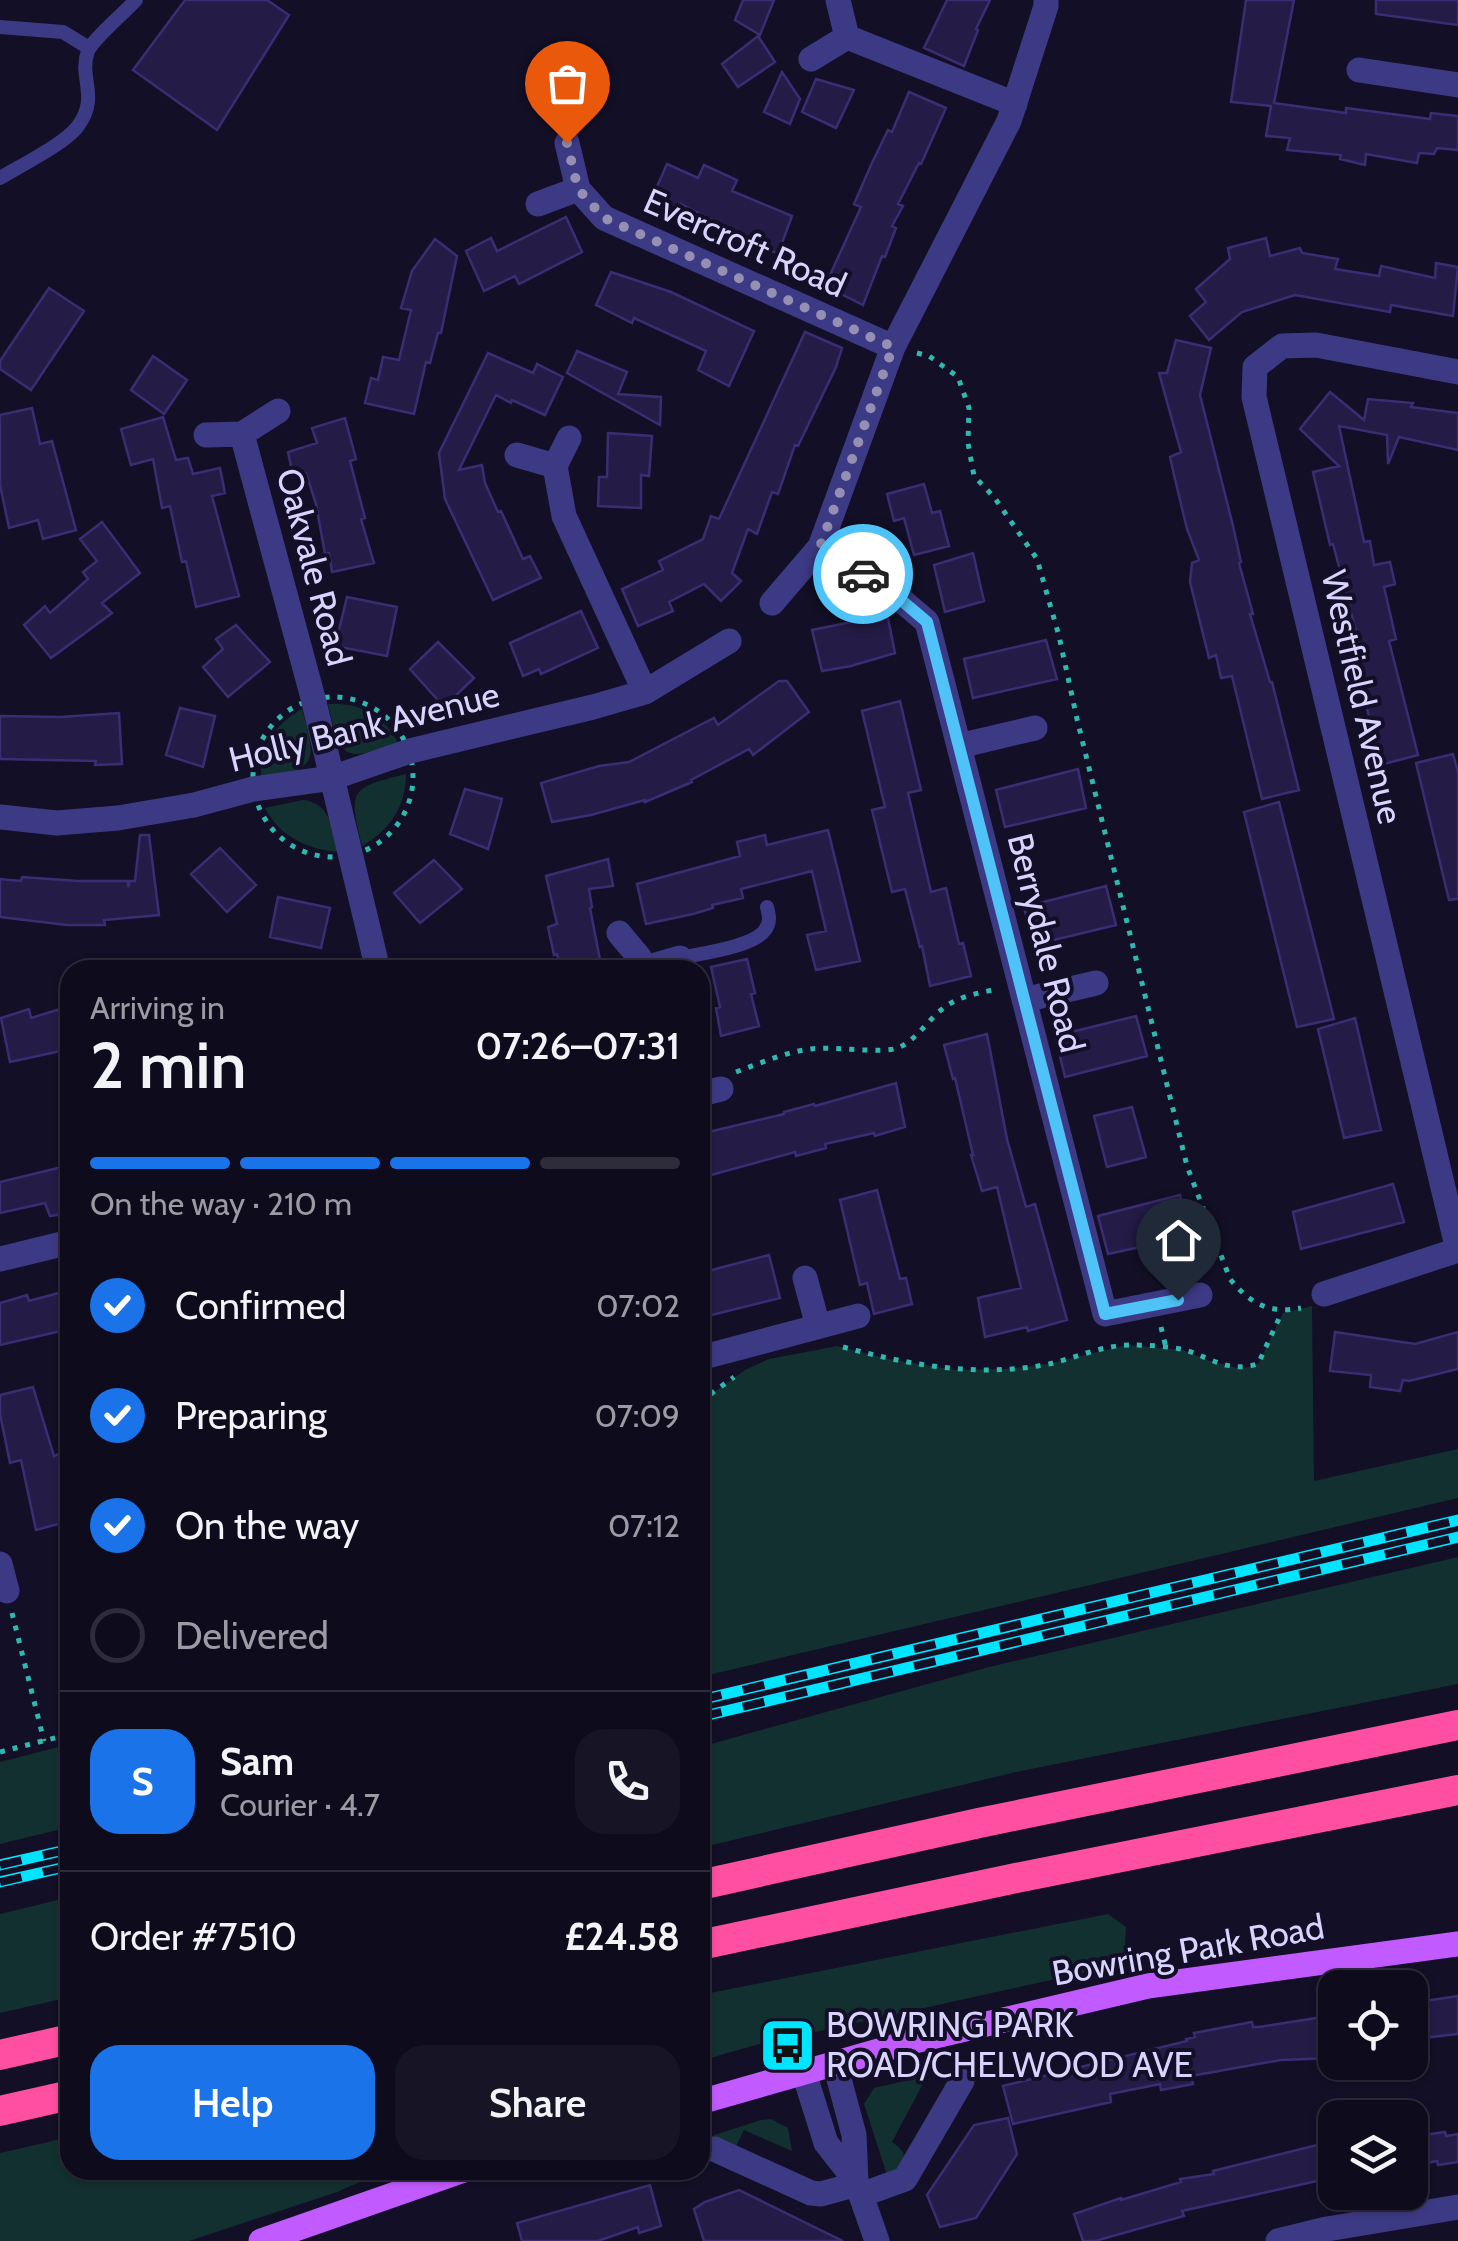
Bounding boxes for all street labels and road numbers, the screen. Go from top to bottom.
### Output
street label: Evercroft Road [637,179,853,306]
street label: Oakvale Road [267,463,361,670]
street label: Westfield Avenue [1312,566,1413,828]
street label: Holly Bank Avenue [224,672,504,781]
street label: Berrydale Road [998,829,1094,1057]
street label: Bowring Park Road [1048,1904,1327,1995]

